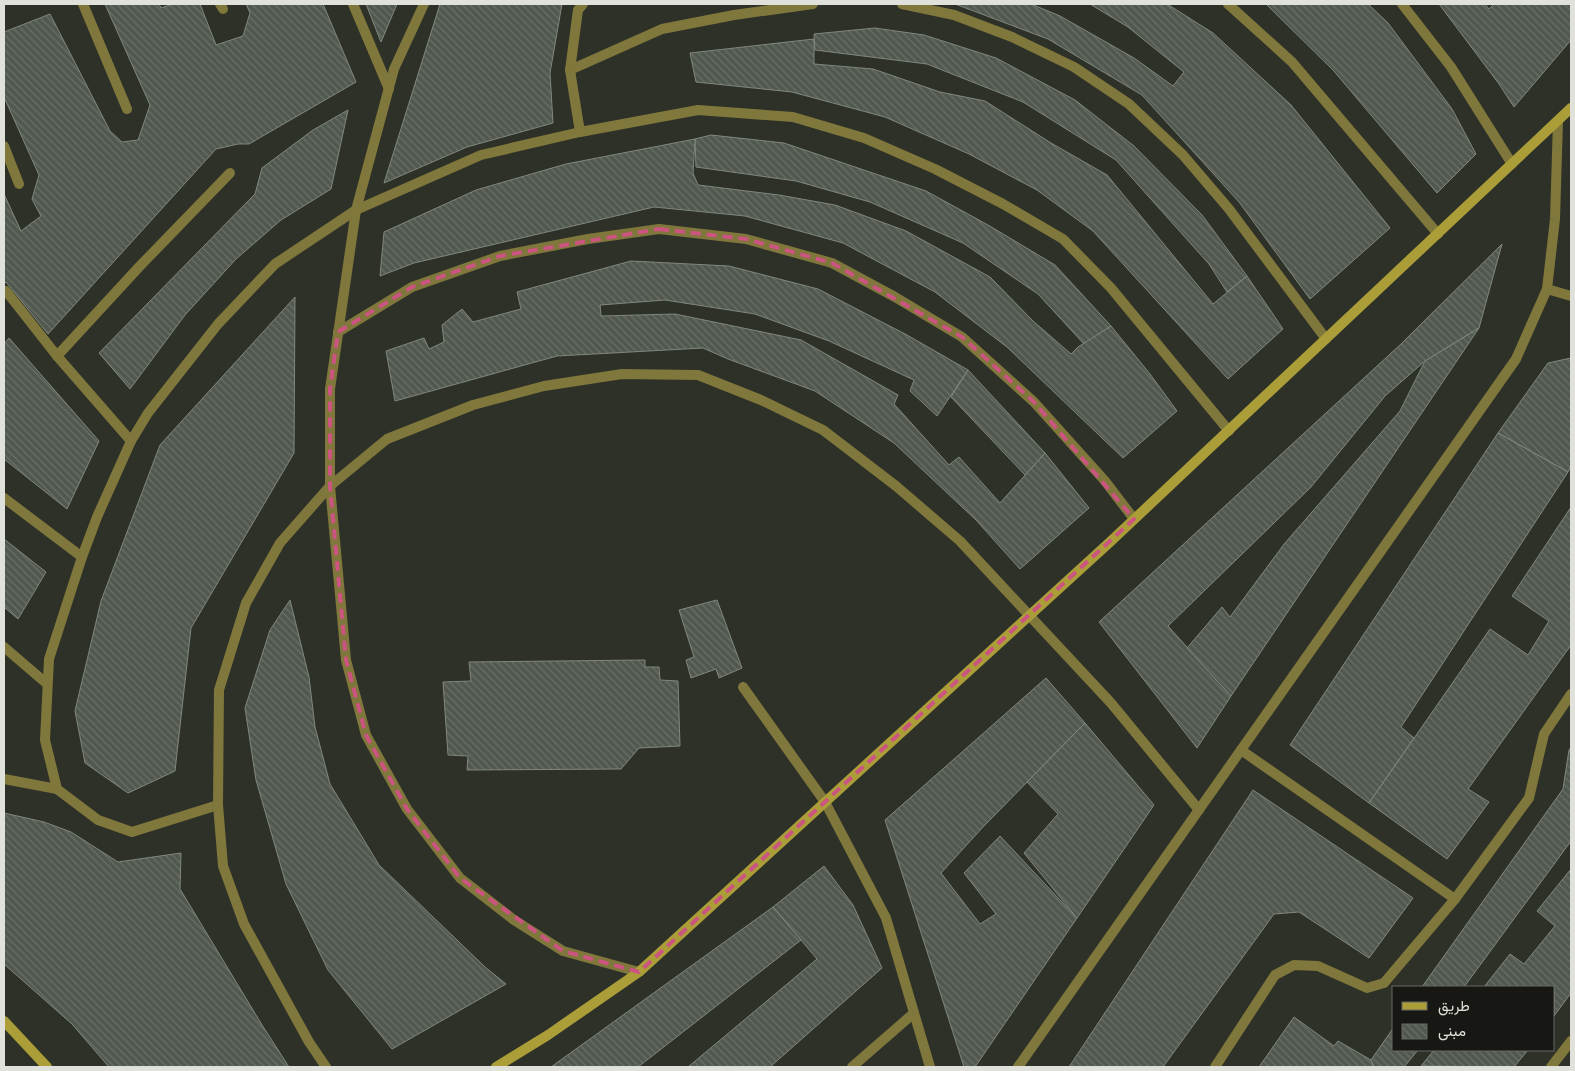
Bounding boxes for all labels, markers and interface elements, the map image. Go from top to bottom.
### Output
legend [1392,986,1555,1051]
text: طريق [1438,999,1470,1016]
text: مبنى [1438,1024,1466,1041]

